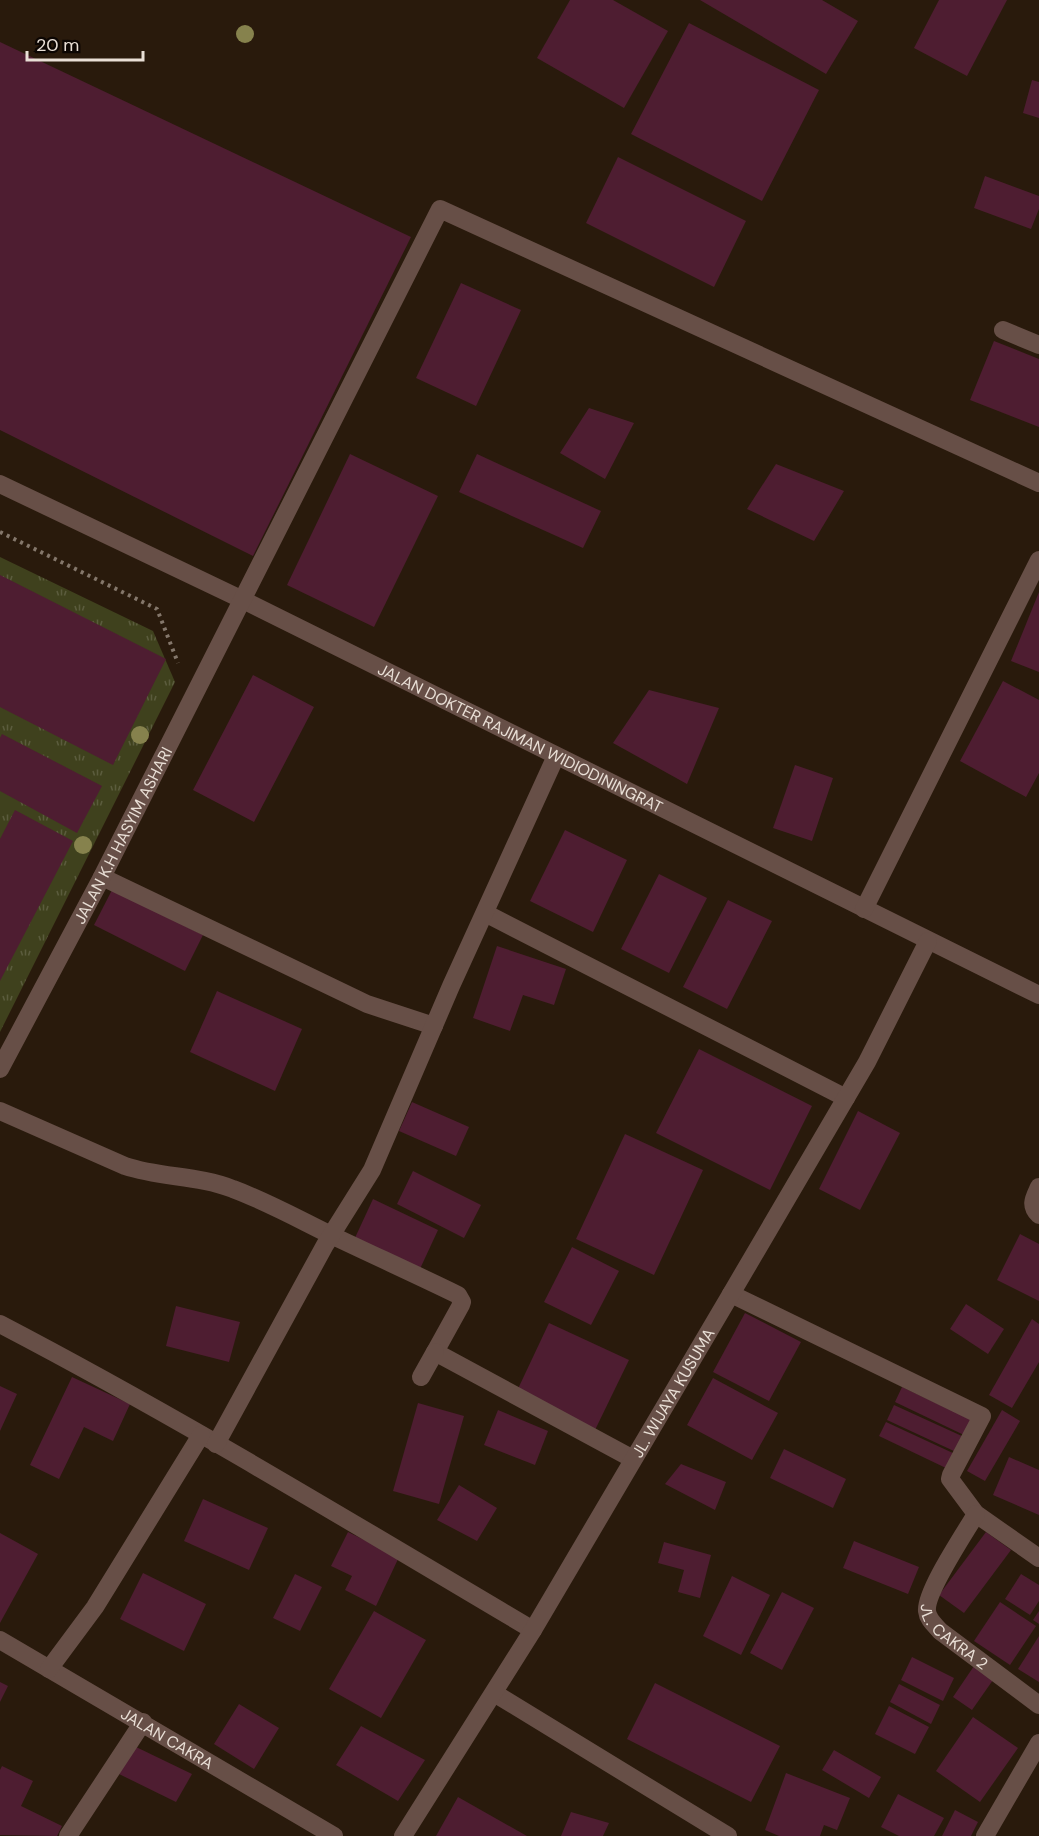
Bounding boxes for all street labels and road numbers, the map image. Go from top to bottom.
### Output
street label: JALAN DOKTER RAJIMAN WIDIODININGRAT [374,659,666,818]
street label: JALAN K.H HASYIM ASHARI [69,743,177,928]
street label: JL. WIJAYA KUSUMA [627,1324,720,1462]
street label: JL. CAKRA 2 [916,1603,992,1674]
street label: JALAN CAKRA [117,1703,218,1774]

